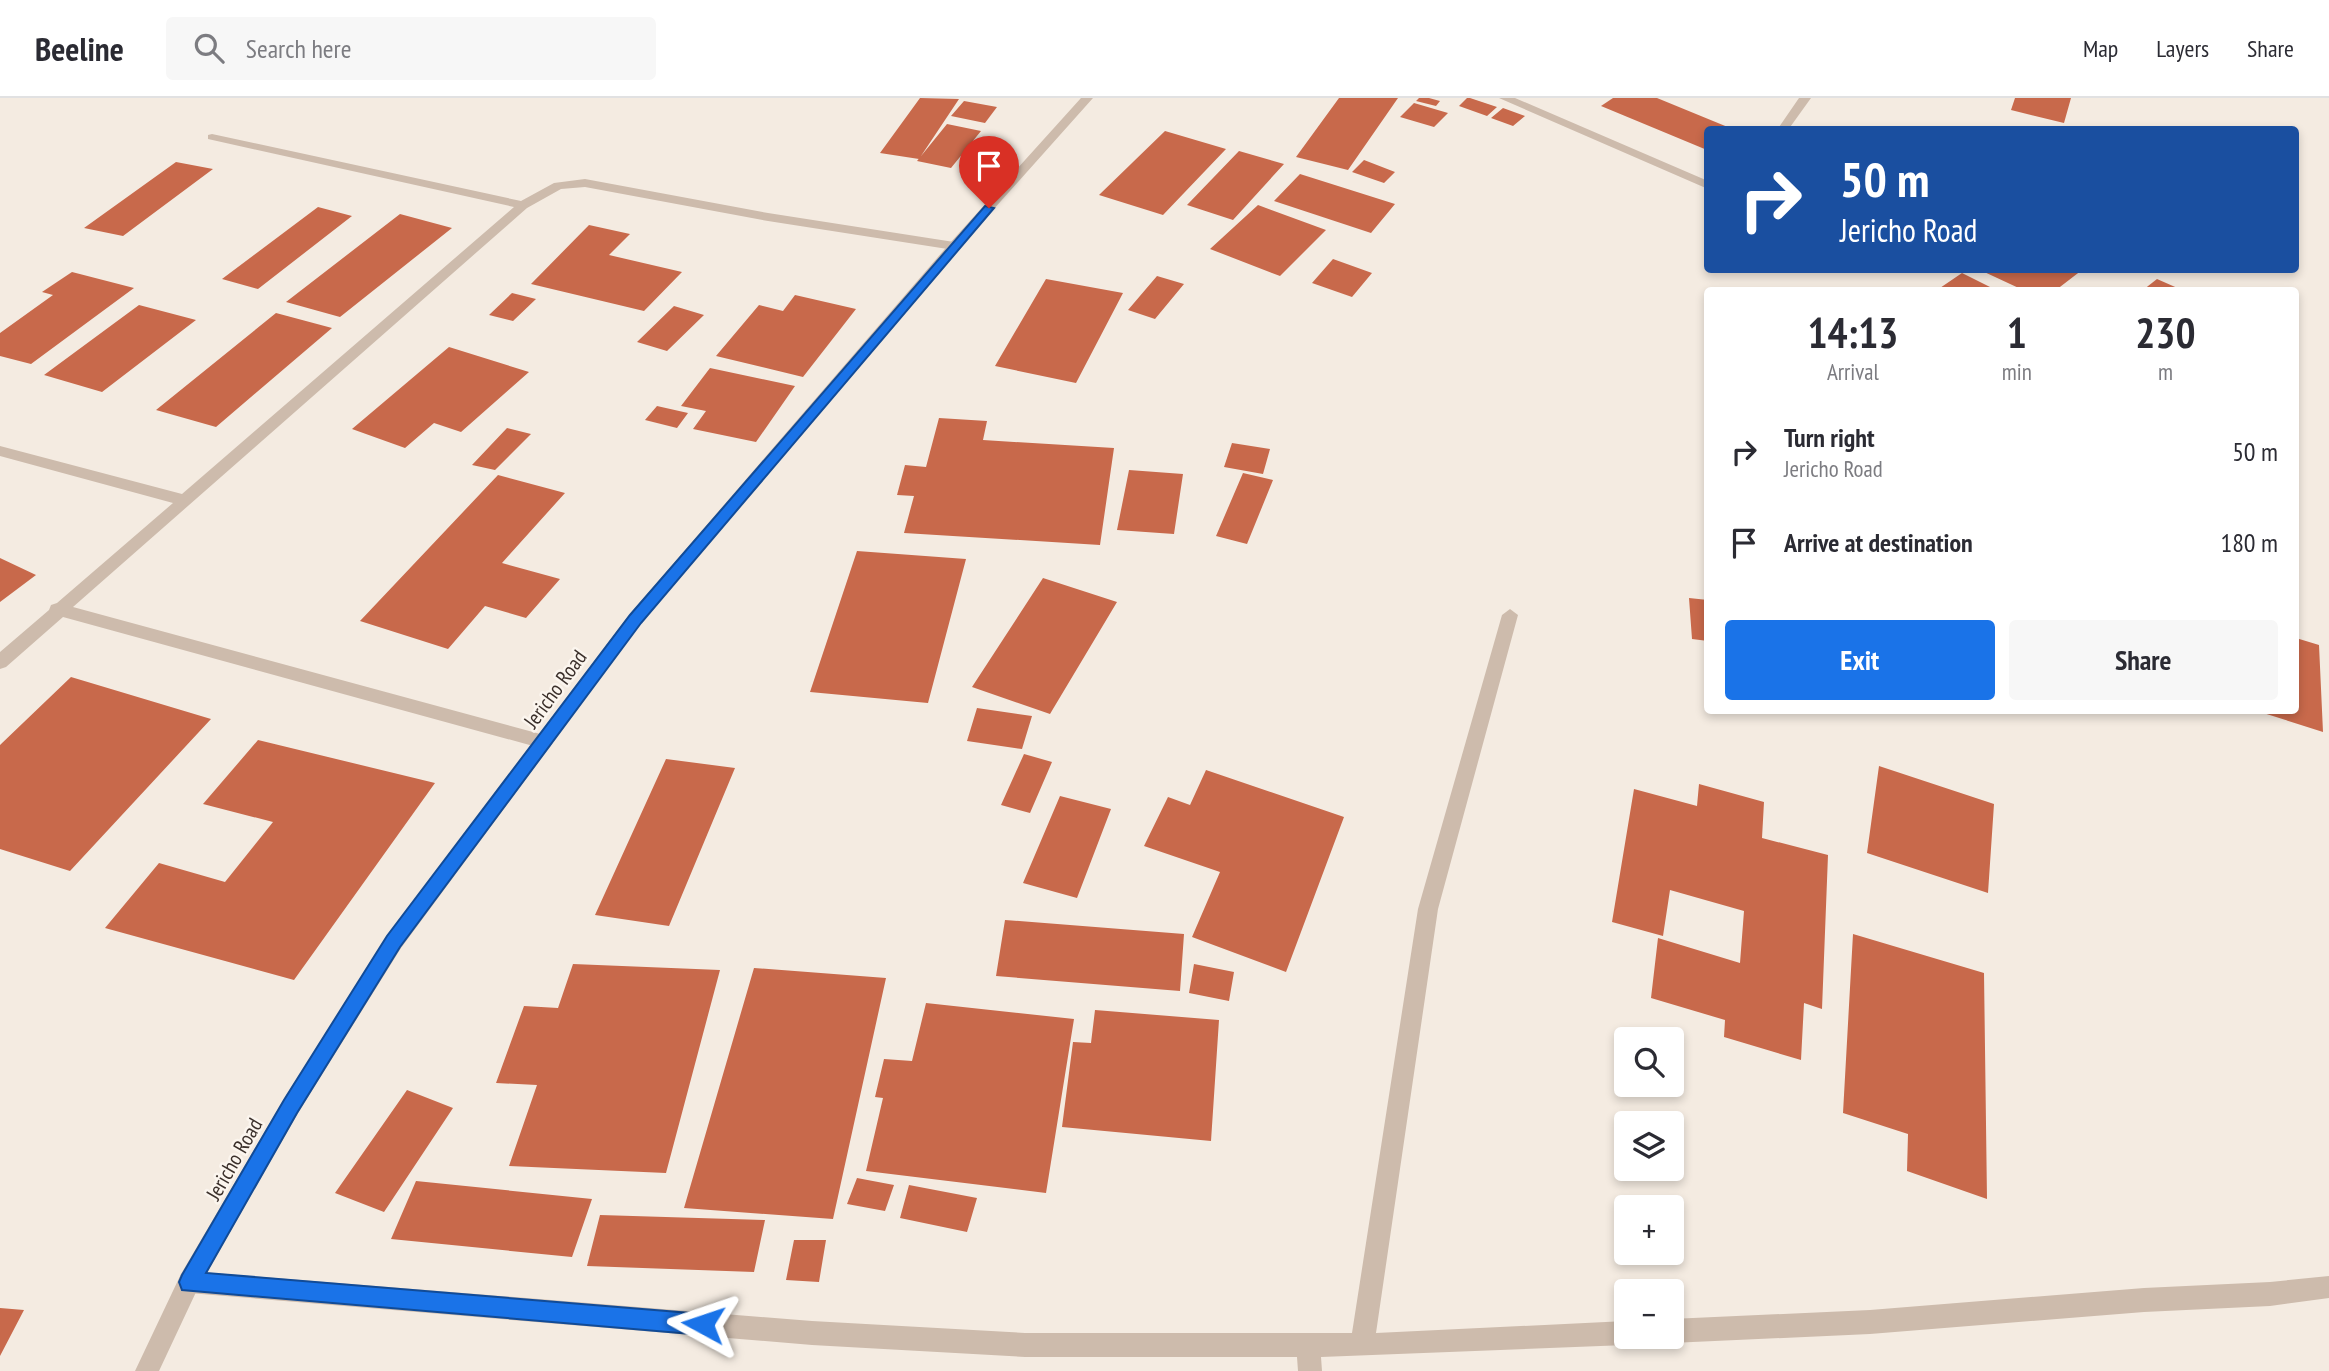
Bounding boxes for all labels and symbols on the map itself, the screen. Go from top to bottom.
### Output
pin [959,136,1019,208]
street label: Jericho Road [517,645,592,734]
street label: Jericho Road [199,1113,268,1206]
position arrow [666,1287,740,1361]

